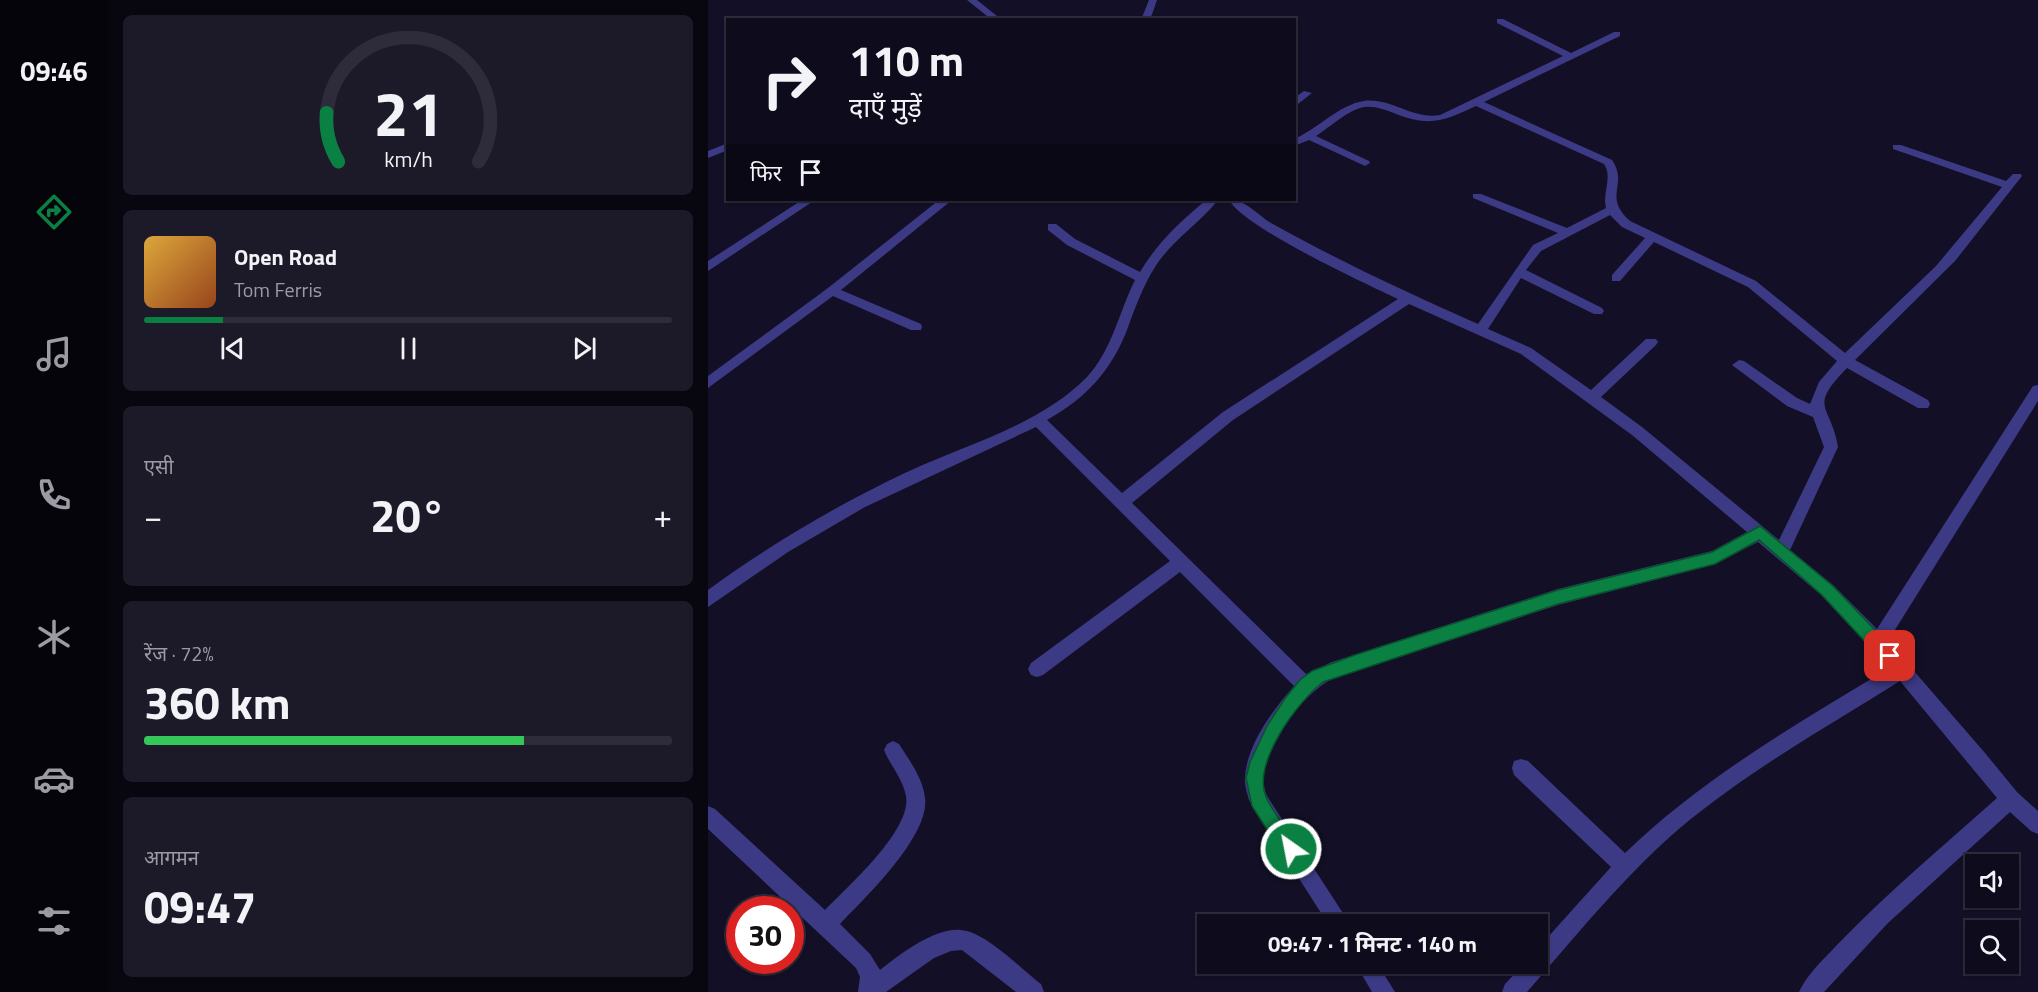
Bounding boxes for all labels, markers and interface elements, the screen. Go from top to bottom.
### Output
text: 110 m [849,28,964,92]
icon: right [750,42,828,120]
text: 09:46 [20,50,88,91]
text: 21 [373,65,443,160]
text: दाएँ मुड़ें [849,86,922,127]
text: km/h [384,144,432,176]
text: फिर [750,156,782,190]
icon: arrive [794,156,827,189]
icon: directions [33,191,75,233]
text: Open Road [234,240,337,274]
text: Tom Ferris [234,274,322,305]
icon: previous [216,332,249,365]
icon: pause [392,332,425,365]
icon: next [568,332,601,365]
icon: music [33,333,75,375]
text: एसी [144,451,174,482]
icon: phone [33,474,75,516]
text: 20° [370,481,446,549]
text: − [144,491,162,541]
text: + [654,491,672,541]
icon: climate [33,616,75,658]
pin [1864,630,1915,681]
text: रेंज · 72% [144,638,214,669]
icon: arrive [1873,639,1906,672]
text: 360 km [144,668,290,736]
icon: car [33,758,75,800]
position arrow [1259,817,1323,881]
text: आगमन [144,842,199,873]
map controls [1965,854,2019,974]
button: sound [1965,854,2019,908]
text: 09:47 [144,872,256,940]
speed limit sign: 30 [726,896,804,974]
icon: filters [33,900,75,942]
button: search [1965,920,2019,974]
text: 09:47 · 1 मिनट · 140 m [1268,927,1477,961]

